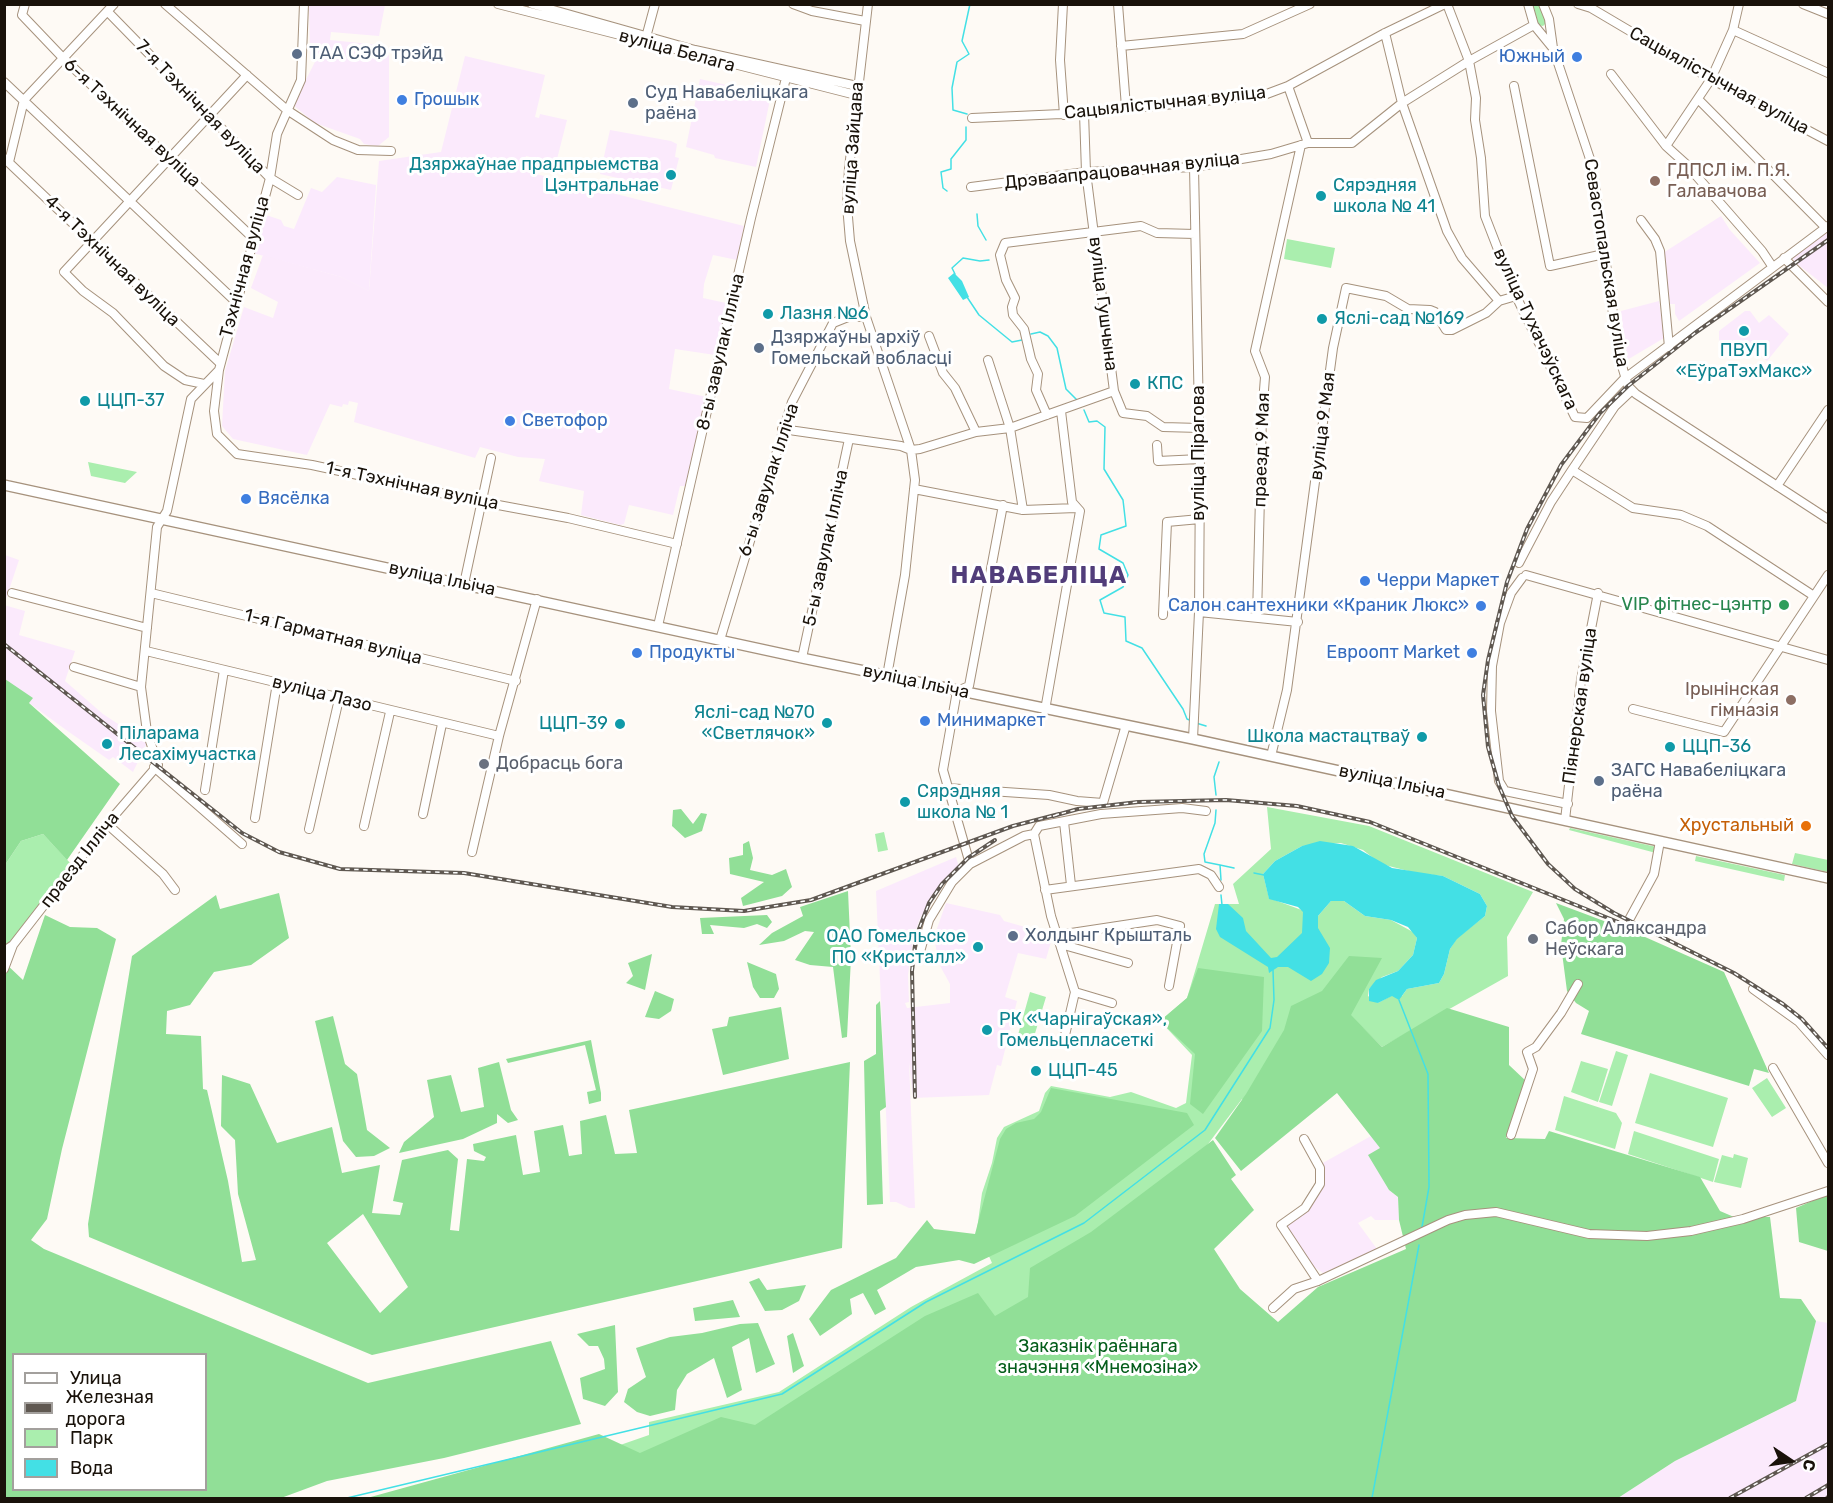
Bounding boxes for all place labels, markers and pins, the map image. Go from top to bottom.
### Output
place label: ТАА СЭФ трэйд [309,43,443,65]
place label: Южный [1499,46,1565,68]
marker: ТАА СЭФ трэйд [290,47,304,61]
marker: Южный [1570,50,1584,64]
place label: Суд Навабеліцкага раёна [645,82,809,124]
place label: Грошык [414,89,480,111]
marker: Грошык [395,93,409,107]
marker: Суд Навабеліцкага раёна [626,96,640,110]
place label: Дзяржаўнае прадпрыемства Цэнтральнае [409,154,659,196]
place label: ГДПСЛ ім. П.Я. Галавачова [1667,160,1790,202]
marker: Дзяржаўнае прадпрыемства Цэнтральнае [664,168,678,182]
marker: ГДПСЛ ім. П.Я. Галавачова [1648,174,1662,188]
place label: Сярэдняя школа № 41 [1333,175,1435,218]
marker: Сярэдняя школа № 41 [1314,189,1328,203]
place label: Лазня №6 [780,303,869,325]
marker: Лазня №6 [761,307,775,321]
place label: Яслі-сад №169 [1334,308,1464,330]
marker: Яслі-сад №169 [1315,312,1329,326]
marker: ПВУП «ЕўраТэхМакс» [1737,324,1751,338]
place label: Дзяржаўны архіў Гомельскай вобласці [771,327,952,370]
place label: ПВУП «ЕўраТэхМакс» [1676,340,1812,382]
marker: Дзяржаўны архіў Гомельскай вобласці [752,341,766,355]
place label: КПС [1147,373,1183,395]
marker: КПС [1128,377,1142,391]
place label: ЦЦП-37 [97,390,165,412]
marker: ЦЦП-37 [78,394,92,408]
place label: Светофор [522,410,608,432]
marker: Светофор [503,414,517,428]
place label: Вясёлка [258,488,330,510]
marker: Вясёлка [239,492,253,506]
place label: Черри Маркет [1377,570,1499,592]
marker: Черри Маркет [1358,574,1372,588]
place label: VIP фітнес-цэнтр [1621,594,1772,616]
place label: Салон сантехники «Краник Люкс» [1168,595,1469,617]
marker: VIP фітнес-цэнтр [1777,598,1791,612]
marker: Салон сантехники «Краник Люкс» [1474,599,1488,613]
place label: Продукты [649,642,735,664]
place label: Евроопт Market [1326,642,1460,664]
marker: Продукты [630,646,644,660]
marker: Евроопт Market [1465,646,1479,660]
place label: Ірынінская гімназія [1685,679,1779,722]
marker: Ірынінская гімназія [1784,693,1798,707]
place label: Яслі-сад №70 «Светлячок» [693,702,815,744]
place label: Минимаркет [937,710,1046,732]
place label: ЦЦП-39 [539,713,608,735]
marker: Минимаркет [918,714,932,728]
marker: Яслі-сад №70 «Светлячок» [820,716,834,730]
marker: ЦЦП-39 [613,717,627,731]
place label: Піларама Лесахімучастка [119,723,256,766]
place label: Школа мастацтваў [1247,726,1410,748]
marker: Школа мастацтваў [1415,730,1429,744]
place label: ЦЦП-36 [1682,736,1751,758]
marker: Піларама Лесахімучастка [100,737,114,751]
marker: ЦЦП-36 [1663,740,1677,754]
place label: Добрасць бога [496,753,623,775]
marker: Добрасць бога [477,757,491,771]
place label: ЗАГС Навабеліцкага раёна [1611,760,1786,802]
marker: ЗАГС Навабеліцкага раёна [1592,774,1606,788]
place label: Сярэдняя школа № 1 [917,781,1008,824]
marker: Сярэдняя школа № 1 [898,795,912,809]
place label: Хрустальный [1679,815,1794,837]
marker: Хрустальный [1799,819,1813,833]
place label: Сабор Аляксандра Неўскага [1545,918,1707,960]
place label: Холдынг Крышталь [1025,925,1191,947]
place label: ОАО Гомельское ПО «Кристалл» [826,926,966,968]
marker: Холдынг Крышталь [1006,929,1020,943]
marker: Сабор Аляксандра Неўскага [1526,932,1540,946]
marker: ОАО Гомельское ПО «Кристалл» [971,940,985,954]
place label: РК «Чарнігаўская», Гомельцепласеткі [999,1009,1167,1052]
marker: РК «Чарнігаўская», Гомельцепласеткі [980,1023,994,1037]
place label: ЦЦП-45 [1048,1060,1118,1082]
marker: ЦЦП-45 [1029,1064,1043,1078]

